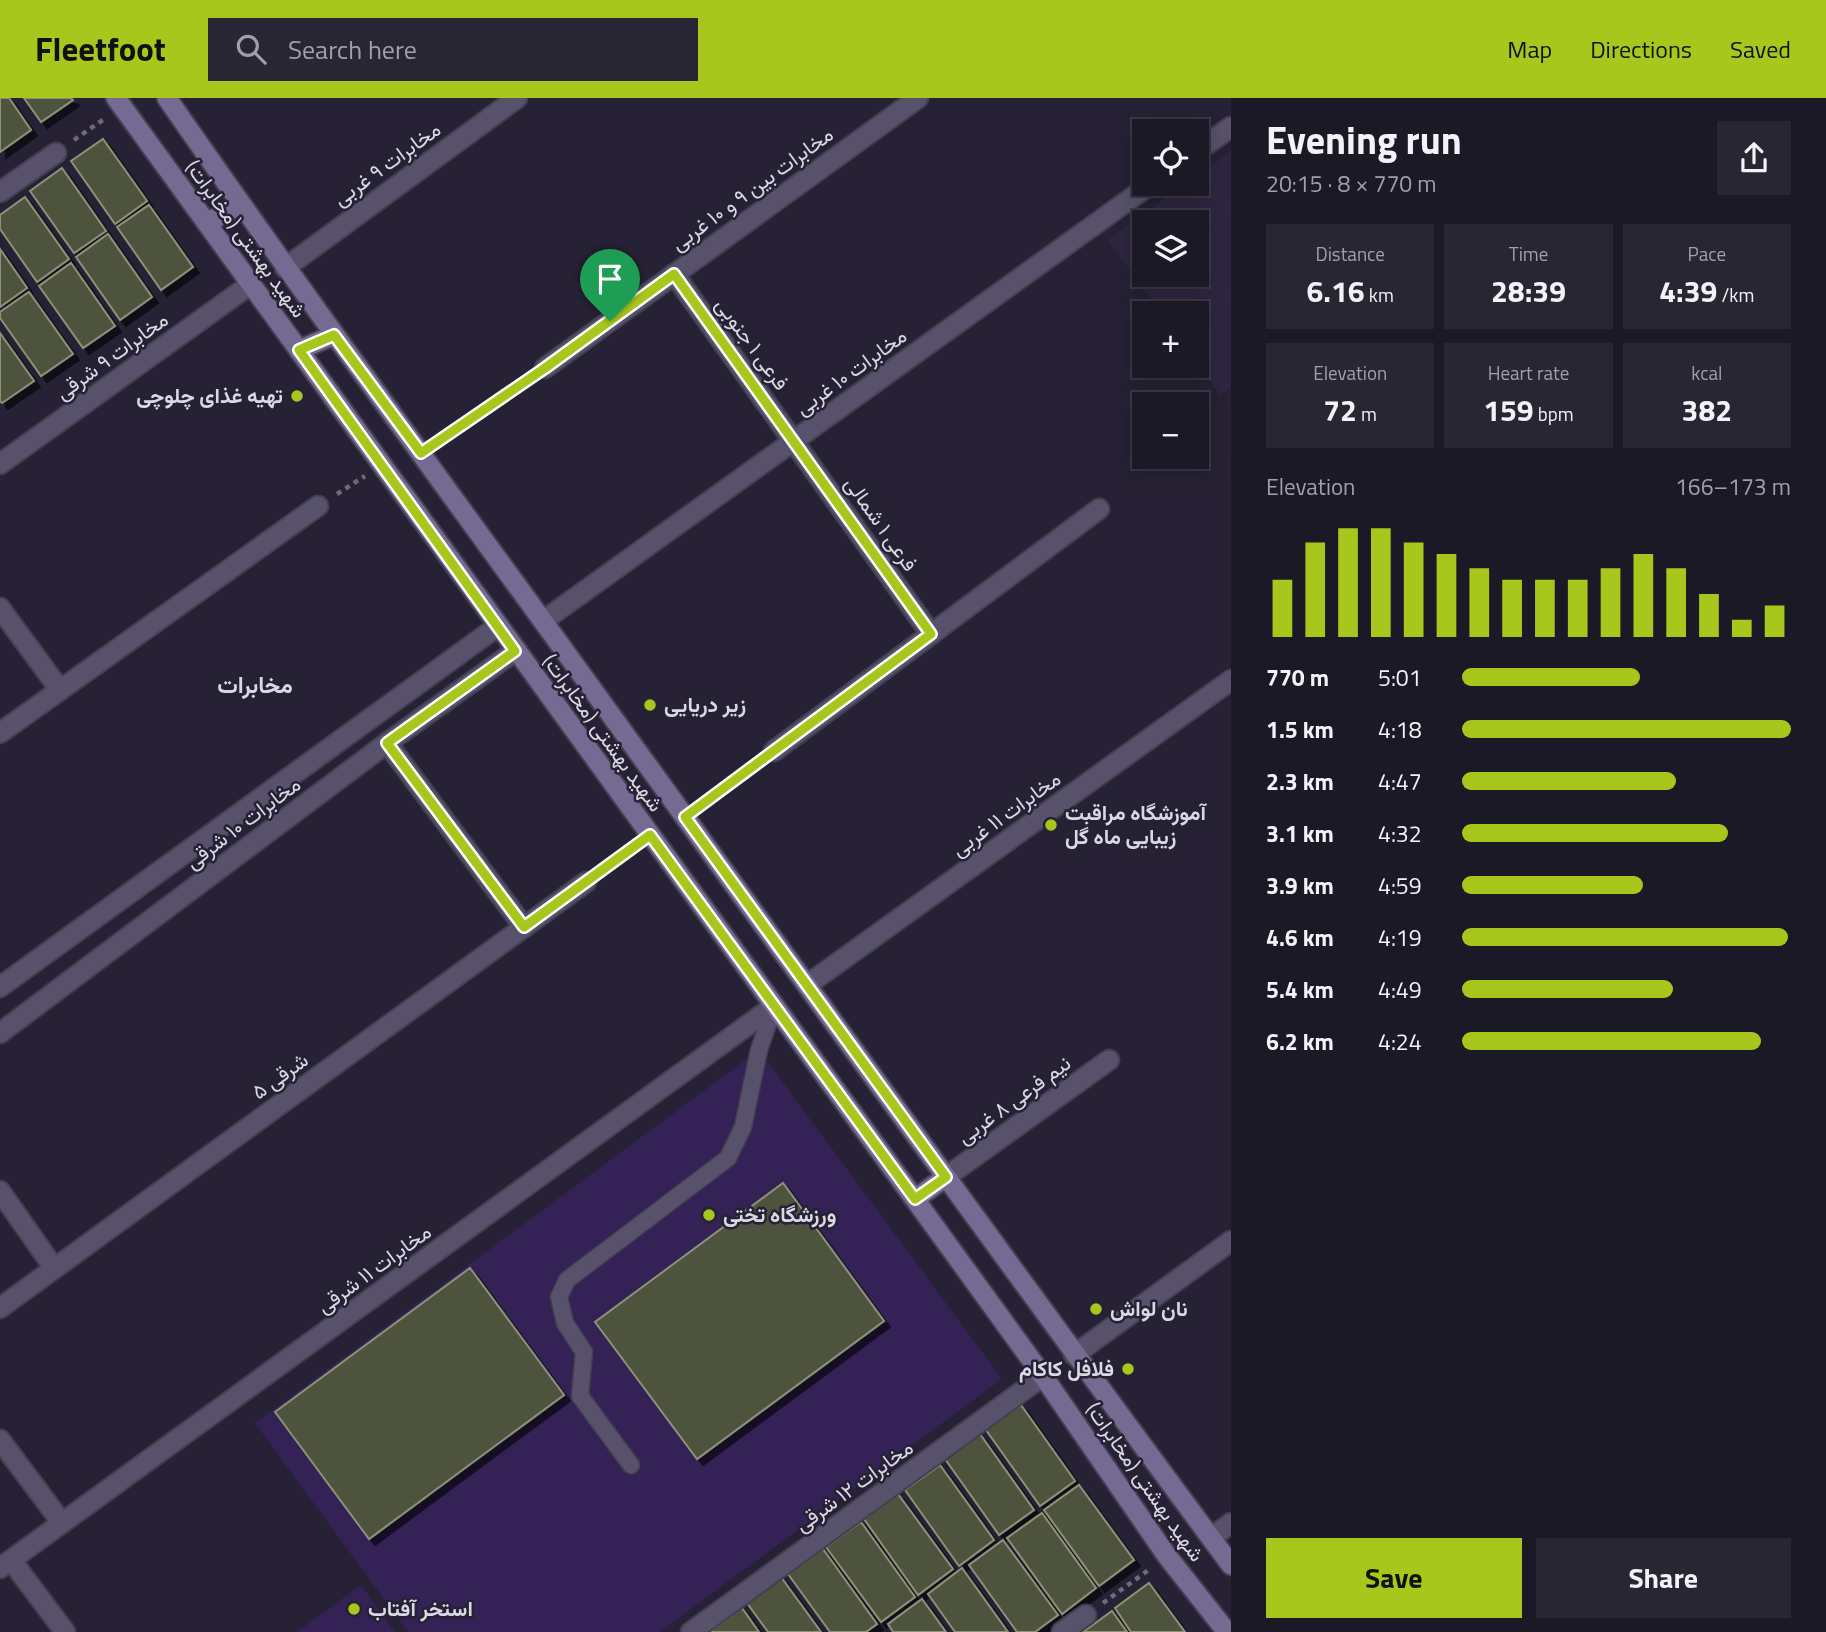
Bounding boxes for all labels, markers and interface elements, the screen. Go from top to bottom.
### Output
search box [208,18,698,81]
text: Fleetfoot [35,24,166,74]
icon: search [232,30,270,68]
text: Search here [288,30,417,69]
text: Map [1507,31,1552,67]
text: Directions [1590,31,1692,67]
text: Saved [1730,31,1791,67]
text: Evening run [1266,111,1462,169]
street label: مخابرات ۹ غربی [326,113,447,213]
street label: مخابرات بین ۹ و ۱۰ غربی [663,118,840,258]
map controls [1132,119,1209,469]
button: locate [1132,119,1209,196]
button: share [1717,121,1791,195]
street label: شهید بهشتی (مخابرات) [178,153,315,324]
text: 20:15 · 8 × 770 m [1266,166,1436,201]
button: layers [1132,210,1209,287]
text: Distance [1315,239,1385,268]
text: Time [1509,239,1548,268]
text: Pace [1688,239,1726,268]
pin [580,249,640,321]
icon: arrive [591,260,629,298]
text: 6.16 [1307,268,1365,314]
text: 28:39 [1491,268,1566,314]
text: 4:39 [1659,268,1717,314]
text: km [1365,280,1394,309]
text: /km [1717,280,1754,309]
street label: فرعی ۱ جنوبی [708,290,798,397]
button: + [1132,301,1209,378]
street label: مخابرات ۹ شرقی [48,303,175,407]
street label: مخابرات ۱۰ غربی [788,320,913,423]
text: Elevation [1313,358,1387,387]
text: Heart rate [1488,358,1569,387]
text: kcal [1691,358,1722,387]
place label: تهیه غذای چلوچی [136,379,283,411]
text: 72 [1323,387,1357,433]
text: 159 [1483,387,1534,433]
text: 382 [1682,387,1732,433]
marker: تهیه غذای چلوچی [289,388,305,404]
button: − [1132,392,1209,469]
text: m [1357,399,1377,428]
text: bpm [1534,399,1574,428]
street label: فرعی ۱ شمالی [837,469,926,578]
text: Elevation [1266,469,1355,504]
text: 166–173 m [1675,469,1791,504]
street label: شهید بهشتی (مخابرات) [535,647,672,818]
text: 770 m [1266,660,1329,695]
text: 5:01 [1378,660,1422,695]
district label: مخابرات [217,667,293,702]
place label: زیر دریایی [664,688,746,720]
marker: زیر دریایی [642,697,658,713]
text: 1.5 km [1266,712,1334,747]
text: 4:18 [1378,712,1422,747]
street label: مخابرات ۱۱ غربی [944,762,1067,864]
text: 2.3 km [1266,764,1334,799]
text: 4:47 [1378,764,1422,799]
street label: مخابرات ۱۰ شرقی [178,768,307,876]
place label: آموزشگاه مراقبت زیبایی ماه گل [1065,796,1207,852]
text: 3.1 km [1266,816,1334,851]
text: 4:32 [1378,816,1422,851]
marker: آموزشگاه مراقبت زیبایی ماه گل [1043,817,1059,833]
text: 3.9 km [1266,868,1334,903]
text: 4:59 [1378,868,1422,903]
text: 4.6 km [1266,920,1334,955]
text: 4:19 [1378,920,1422,955]
text: 5.4 km [1266,972,1334,1007]
text: 4:49 [1378,972,1422,1007]
text: 6.2 km [1266,1024,1334,1059]
text: 4:24 [1378,1024,1422,1059]
street label: شرقی ۵ [244,1044,314,1107]
street label: نیم فرعی ۸ غربی [950,1047,1077,1152]
place label: ورزشگاه تختی [723,1198,836,1230]
marker: ورزشگاه تختی [701,1207,717,1223]
street label: مخابرات ۱۱ شرقی [309,1216,437,1321]
place label: نان لواش [1110,1292,1188,1324]
marker: نان لواش [1088,1301,1104,1317]
place label: فلافل کاکام [1019,1352,1114,1384]
marker: فلافل کاکام [1120,1361,1136,1377]
street label: شهید بهشتی (مخابرات) [1079,1395,1213,1568]
street label: مخابرات ۱۲ شرقی [787,1431,919,1539]
button: Save [1266,1538,1522,1618]
button: Share [1536,1538,1791,1618]
place label: استخر آفتاب [368,1592,473,1624]
marker: استخر آفتاب [346,1601,362,1617]

